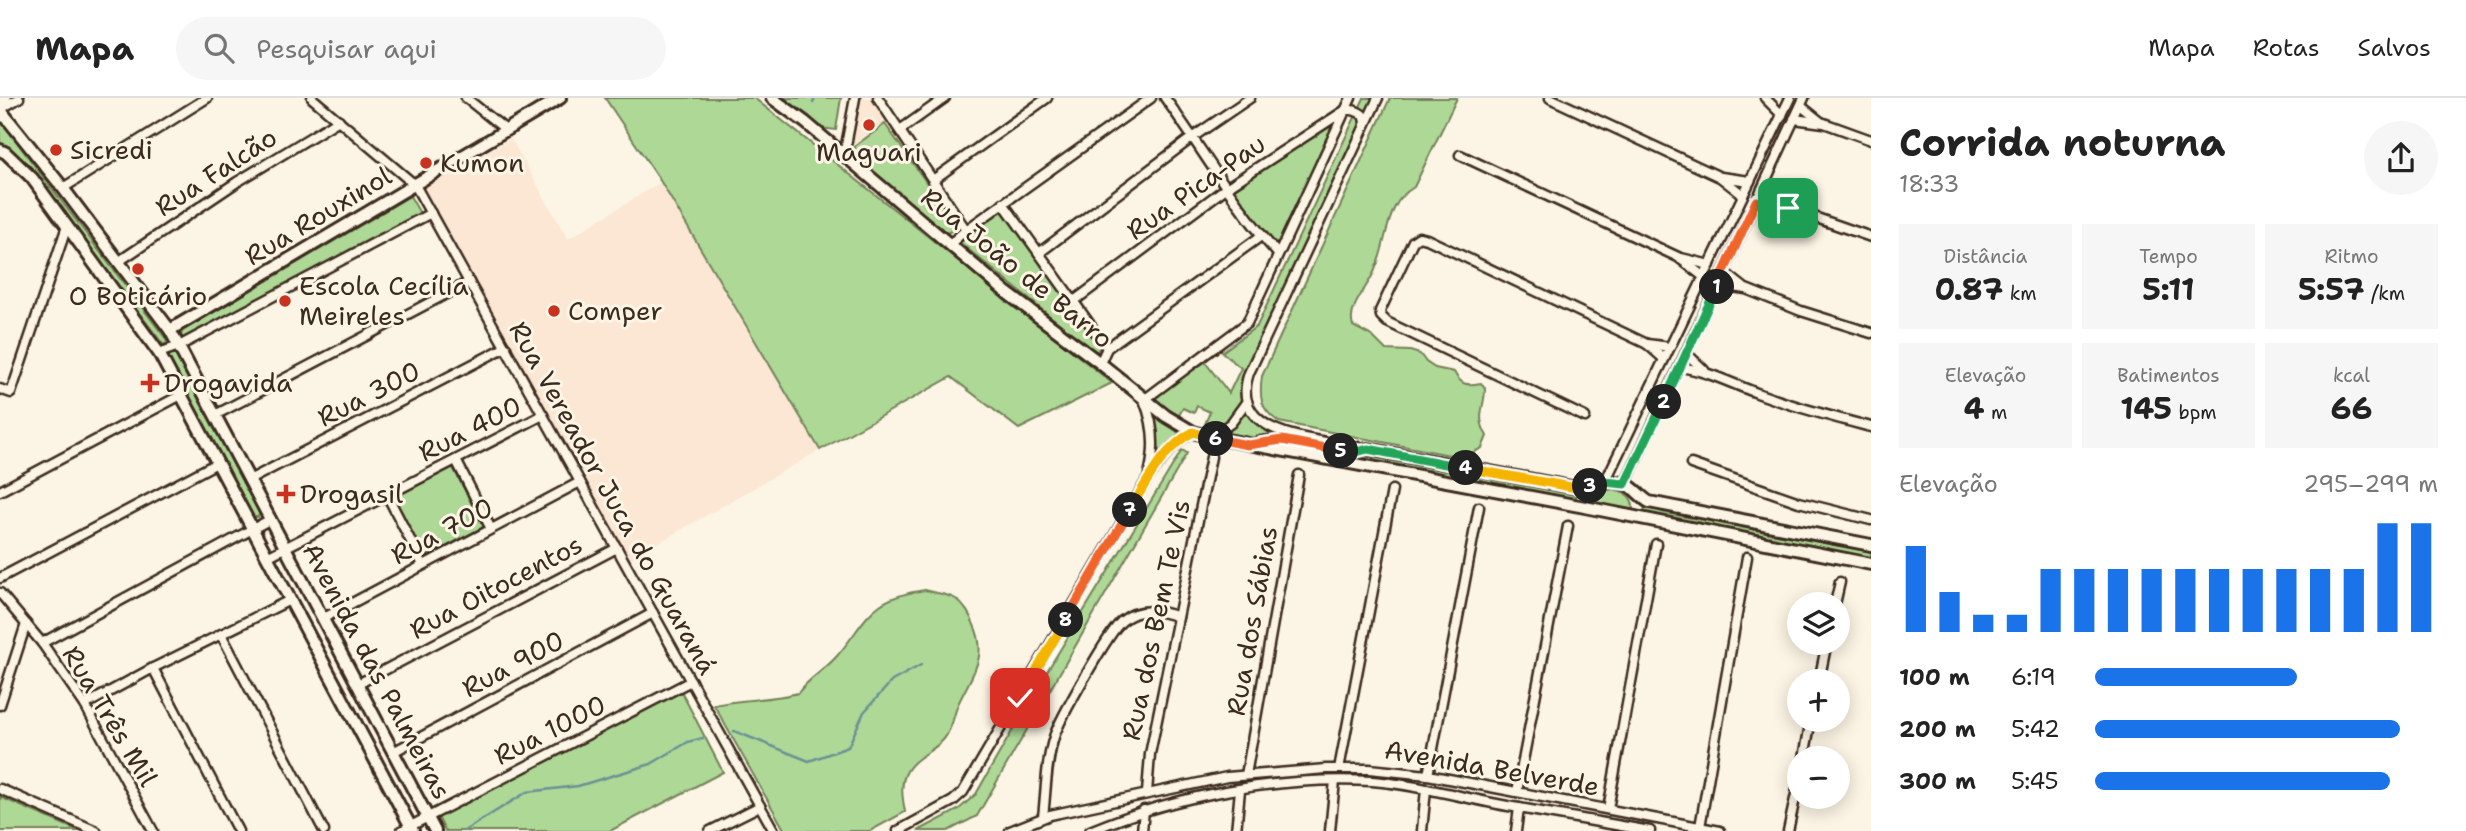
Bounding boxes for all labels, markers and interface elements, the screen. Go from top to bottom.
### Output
search box [176,17,666,80]
text: Mapa [35,26,134,71]
icon: search [200,29,238,67]
text: Pesquisar aqui [256,31,437,66]
text: Mapa [2148,32,2215,64]
text: Rotas [2253,32,2320,64]
text: Salvos [2358,32,2431,64]
marker: Maguari [861,117,877,133]
text: Corrida noturna [1899,117,2226,168]
street label: Rua Falcão [148,119,283,224]
button: share [2364,121,2438,195]
street label: Rua Pica-Pau [1119,126,1272,247]
place label: Sicredi [70,132,153,167]
place label: Maguari [816,134,922,169]
marker: Sicredi [48,142,64,158]
place label: Kumon [440,145,524,180]
marker: Kumon [418,155,434,171]
street label: Rua Rouxinol [238,158,398,273]
text: 18:33 [1899,169,1959,199]
pin [1758,178,1818,238]
street label: Rua João de Barro [914,179,1121,356]
icon: arrive [1769,189,1807,227]
text: Distância [1944,244,2027,269]
text: Tempo [2139,244,2198,269]
text: Ritmo [2325,244,2378,269]
marker: O Boticário [130,261,146,277]
place label: Escola Cecília Meireles [299,268,469,333]
text: 0.87 [1934,269,2003,310]
text: 5:11 [2142,269,2195,310]
text: 5:57 [2298,269,2365,310]
pin: 1 [1700,270,1734,304]
text: 1 [1712,274,1721,299]
place label: O Boticário [69,278,207,313]
text: km [2003,281,2037,306]
text: /km [2365,281,2405,306]
marker: Escola Cecília Meireles [277,293,293,309]
place label: Comper [568,293,663,328]
marker: Comper [546,303,562,319]
street label: Rua Vereador Juca do Guaraná [502,315,725,681]
street label: Rua 300 [311,353,426,434]
text: Elevação [1945,363,2026,388]
text: Batimentos [2117,363,2220,388]
text: kcal [2333,363,2370,388]
place label: Drogavida [164,365,292,400]
marker: Drogavida [142,375,158,391]
pin: 2 [1646,384,1682,420]
street label: Rua 400 [412,388,527,469]
text: 4 [1964,388,1985,429]
text: 145 [2120,388,2172,429]
text: 66 [2330,388,2373,429]
text: 2 [1657,389,1670,414]
text: m [1985,400,2007,425]
text: bpm [2172,400,2217,425]
pin: 6 [1198,422,1234,456]
text: 6 [1209,426,1222,451]
pin: 5 [1324,434,1358,468]
text: 5 [1335,438,1346,463]
pin: 4 [1448,450,1484,486]
text: 4 [1459,455,1472,480]
pin: 3 [1572,468,1608,504]
text: Elevação [1899,469,1998,499]
text: 295–299 m [2303,469,2438,499]
text: 3 [1583,473,1596,498]
place label: Drogasil [300,476,403,511]
marker: Drogasil [278,486,294,502]
street label: Rua 700 [385,489,499,572]
pin: 7 [1112,492,1148,528]
street label: Rua dos Bem Te Vis [1113,496,1198,743]
text: 7 [1123,497,1136,522]
street label: Rua dos Sábias [1218,523,1285,718]
street label: Rua Oitocentos [403,526,588,647]
street label: Avenida das Palmeiras [295,536,460,805]
map controls [1787,592,1850,809]
button: layers [1787,592,1850,655]
pin: 8 [1048,602,1084,638]
text: 8 [1059,607,1072,632]
street label: Rua 900 [455,622,570,705]
street label: Rua Três Mil [55,639,166,793]
text: 100 m [1899,662,1970,692]
text: 6:19 [2011,662,2056,692]
pin [990,668,1050,728]
button: + [1787,669,1850,732]
icon: check [1001,679,1039,717]
street label: Rua 1000 [488,686,612,773]
text: 200 m [1899,714,1976,744]
text: 5:42 [2011,714,2060,744]
street label: Avenida Belverde [1382,731,1602,804]
button: − [1787,746,1850,809]
text: 300 m [1899,766,1976,796]
text: 5:45 [2011,766,2059,796]

